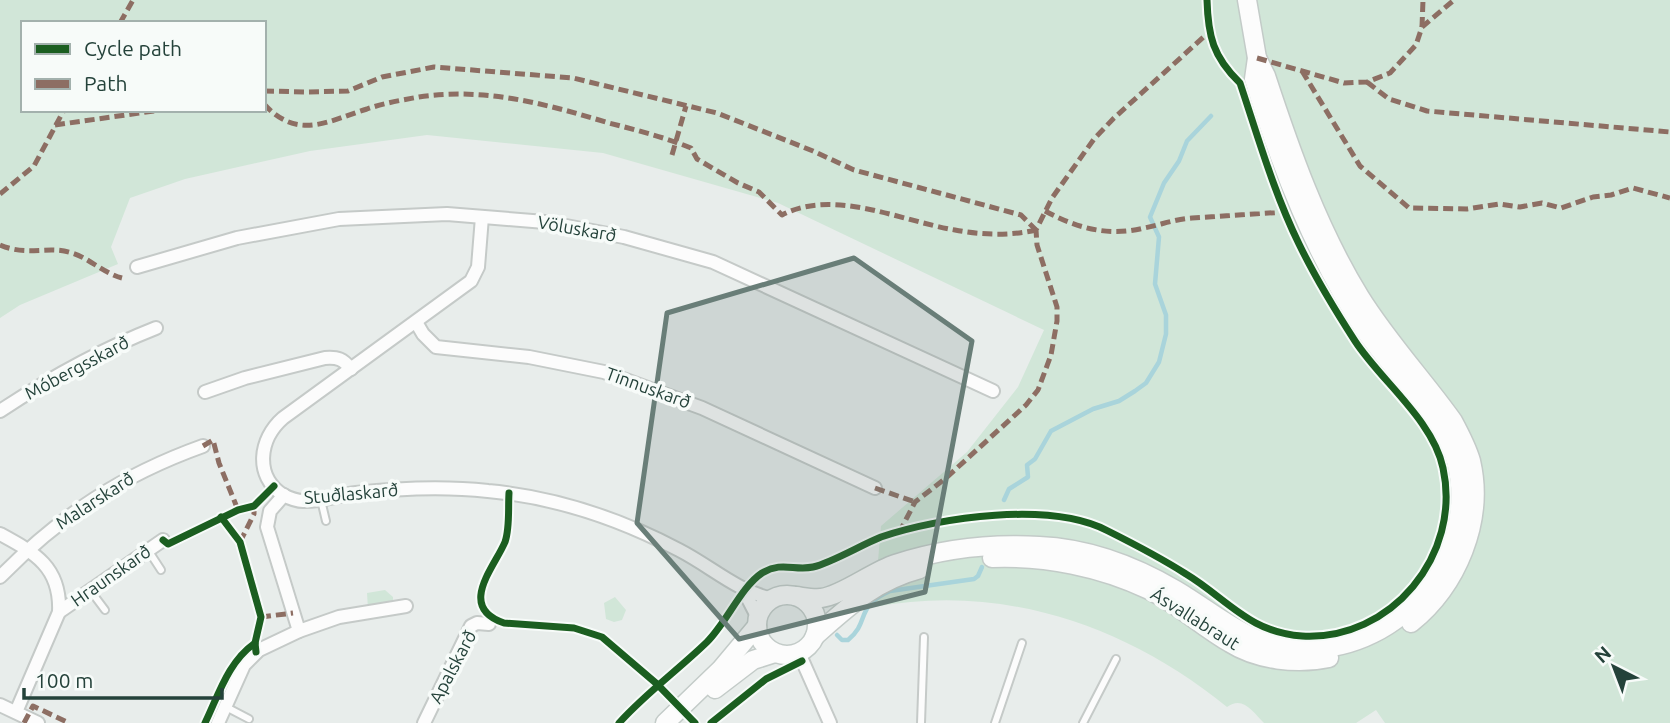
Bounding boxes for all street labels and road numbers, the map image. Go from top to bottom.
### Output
street label: Völuskarð [536,211,618,245]
street label: Móbergsskarð [21,331,132,403]
street label: Tinnuskarð [603,362,694,412]
street label: Malarskarð [52,468,137,533]
street label: Stuðlaskarð [303,479,399,507]
street label: Hraunskarð [67,540,154,610]
street label: Ásvallabraut [1148,582,1244,653]
street label: Apalskarð [425,627,480,706]

